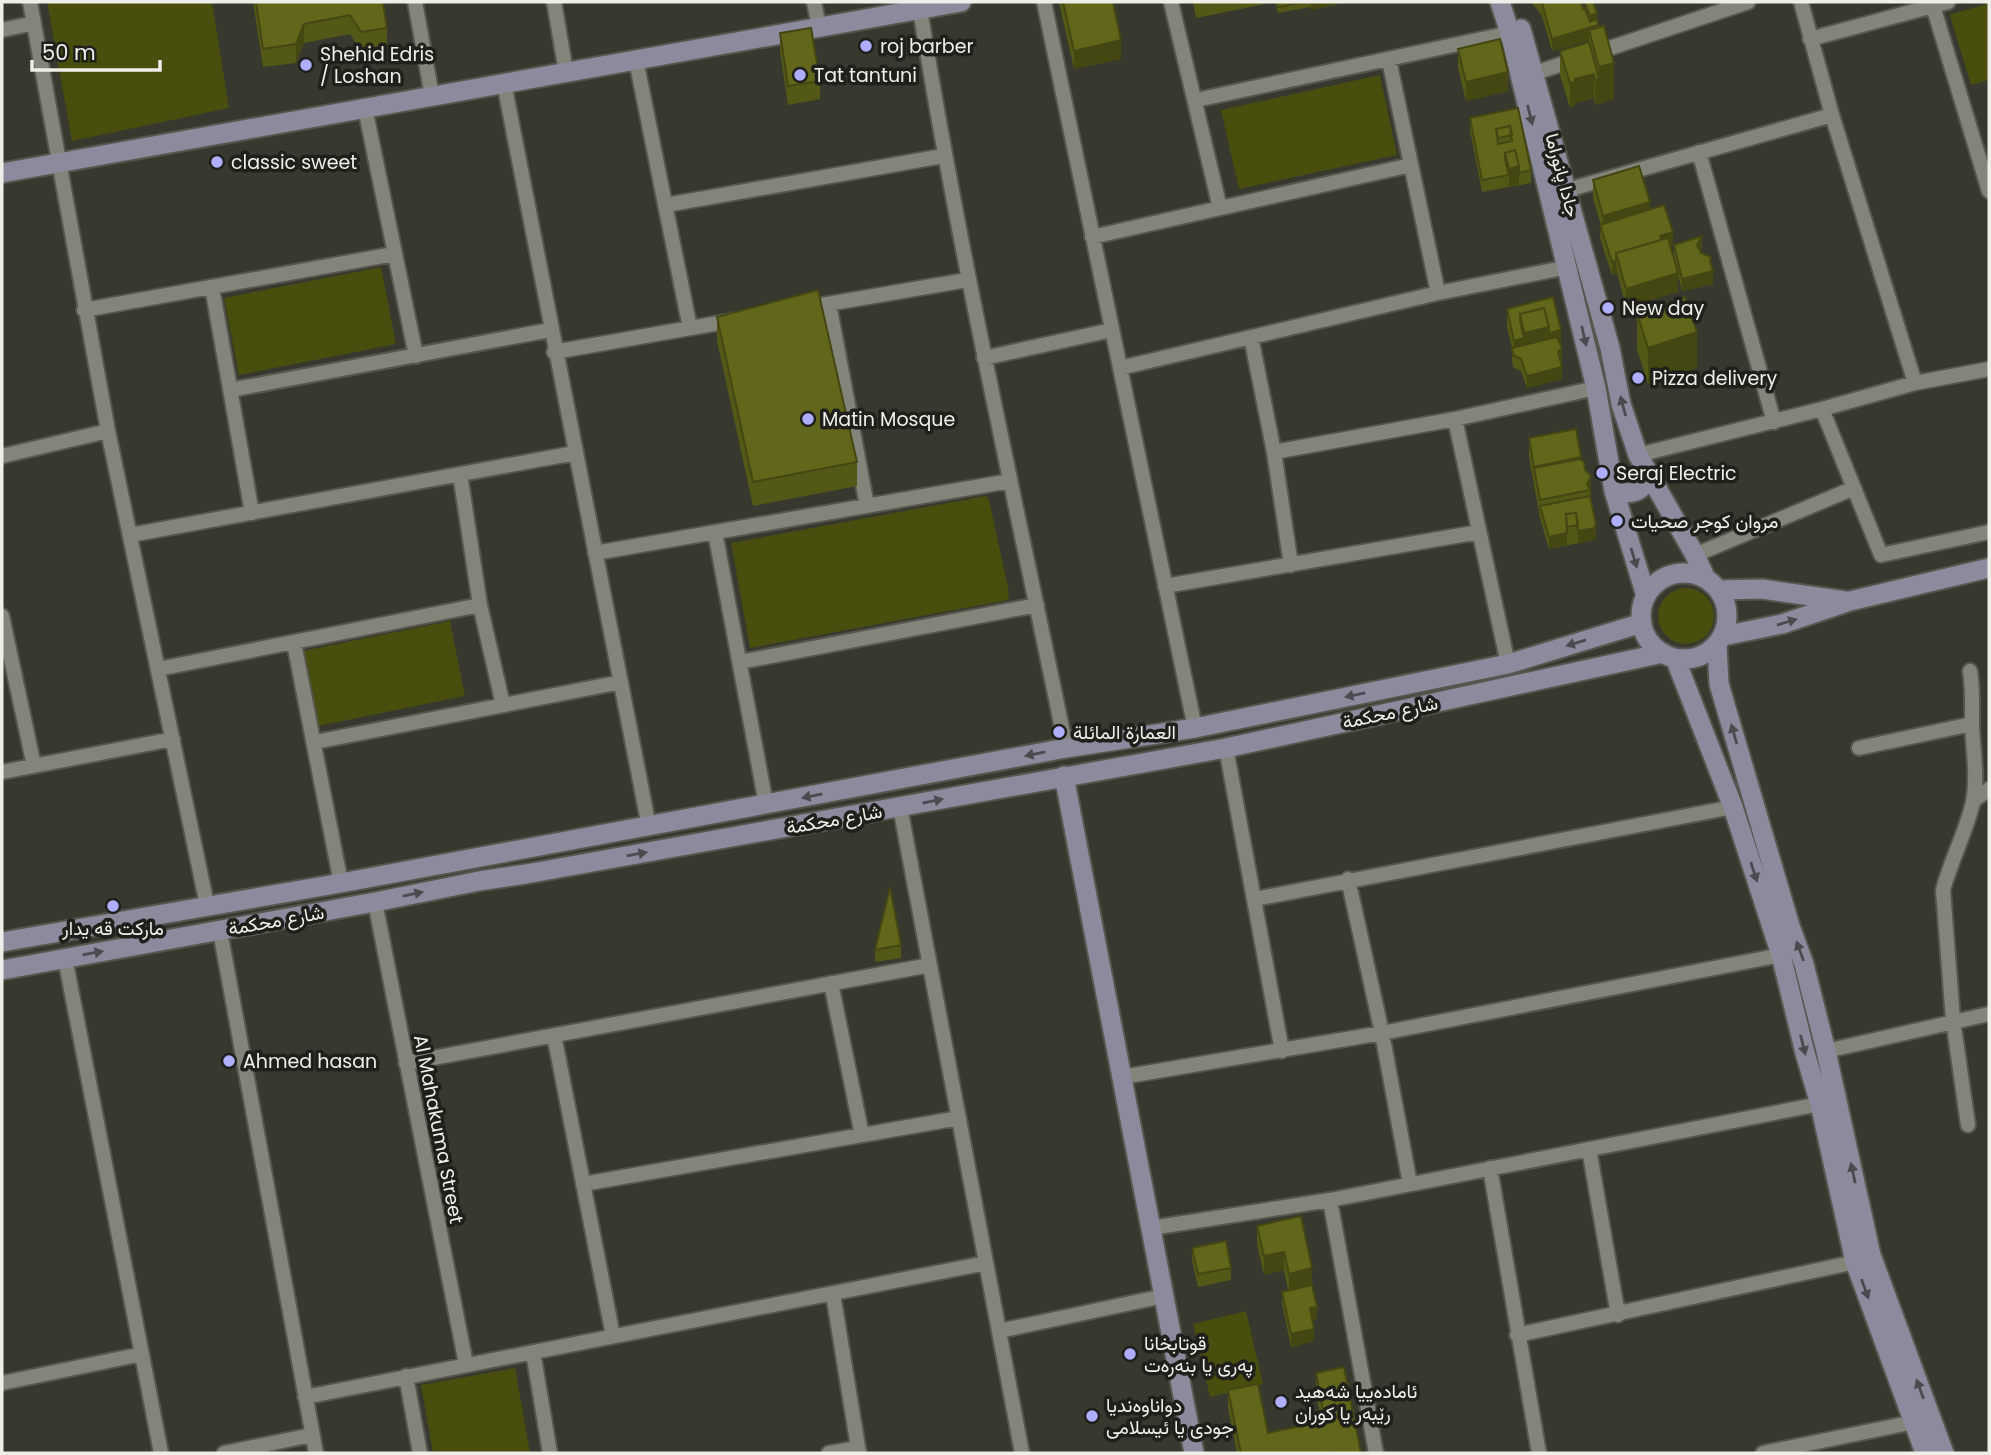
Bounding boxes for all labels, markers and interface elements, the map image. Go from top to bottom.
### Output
scale bar [32,28,159,72]
place label: roj barber [880,33,974,60]
text: 50 m [42,38,96,67]
marker: roj barber [858,38,874,54]
place label: Shehid Edris / Loshan [320,41,434,90]
marker: Shehid Edris / Loshan [298,57,314,73]
place label: Tat tantuni [814,62,917,89]
marker: Tat tantuni [792,67,808,83]
one-way arrow [1525,104,1536,126]
street label: جادا پانوراما [1538,130,1587,220]
place label: classic sweet [231,149,357,176]
marker: classic sweet [209,154,225,170]
place label: New day [1622,295,1704,322]
marker: New day [1600,300,1616,316]
one-way arrow [1579,325,1590,347]
place label: Pizza delivery [1652,365,1777,392]
marker: Pizza delivery [1630,370,1646,386]
one-way arrow [1617,395,1628,417]
place label: Matin Mosque [822,406,955,433]
marker: Matin Mosque [800,411,816,427]
place label: Seraj Electric [1616,460,1737,487]
marker: Seraj Electric [1594,465,1610,481]
place label: مروان كوجر صحيات [1631,508,1778,535]
marker: مروان كوجر صحيات [1609,513,1625,529]
one-way arrow [1630,547,1640,568]
one-way arrow [1777,617,1798,627]
one-way arrow [1566,639,1587,649]
street label: شارع محكمة [1340,689,1440,736]
one-way arrow [1344,690,1366,701]
place label: العمارة المائلة [1073,719,1176,746]
one-way arrow [1728,723,1738,744]
marker: العمارة المائلة [1051,724,1067,740]
one-way arrow [1024,749,1046,760]
one-way arrow [800,791,822,802]
one-way arrow [922,795,944,806]
street label: شارع محكمة [784,798,884,841]
one-way arrow [626,848,648,859]
one-way arrow [1749,861,1760,882]
one-way arrow [402,889,424,900]
marker: ماركت قه يدار [105,898,121,914]
street label: شارع محكمة [226,899,326,942]
place label: ماركت قه يدار [61,915,164,942]
one-way arrow [1794,941,1805,962]
one-way arrow [82,947,104,958]
street label: Al Mahakuma Street [407,1032,470,1226]
one-way arrow [1798,1034,1809,1056]
place label: Ahmed hasan [243,1048,377,1075]
marker: Ahmed hasan [221,1053,237,1069]
one-way arrow [1847,1162,1858,1184]
one-way arrow [1860,1278,1871,1299]
place label: قوتابخانا پەری یا بنەرەت [1144,1330,1253,1379]
marker: قوتابخانا پەری یا بنەرەت [1122,1346,1138,1362]
place label: ئامادەییا شەهید رێبەر یا کوران [1295,1378,1417,1427]
one-way arrow [1915,1379,1926,1400]
place label: دواناوەندیا جودی یا ئیسلامی [1106,1392,1234,1441]
marker: ئامادەییا شەهید رێبەر یا کوران [1273,1394,1289,1410]
marker: دواناوەندیا جودی یا ئیسلامی [1084,1408,1100,1424]

